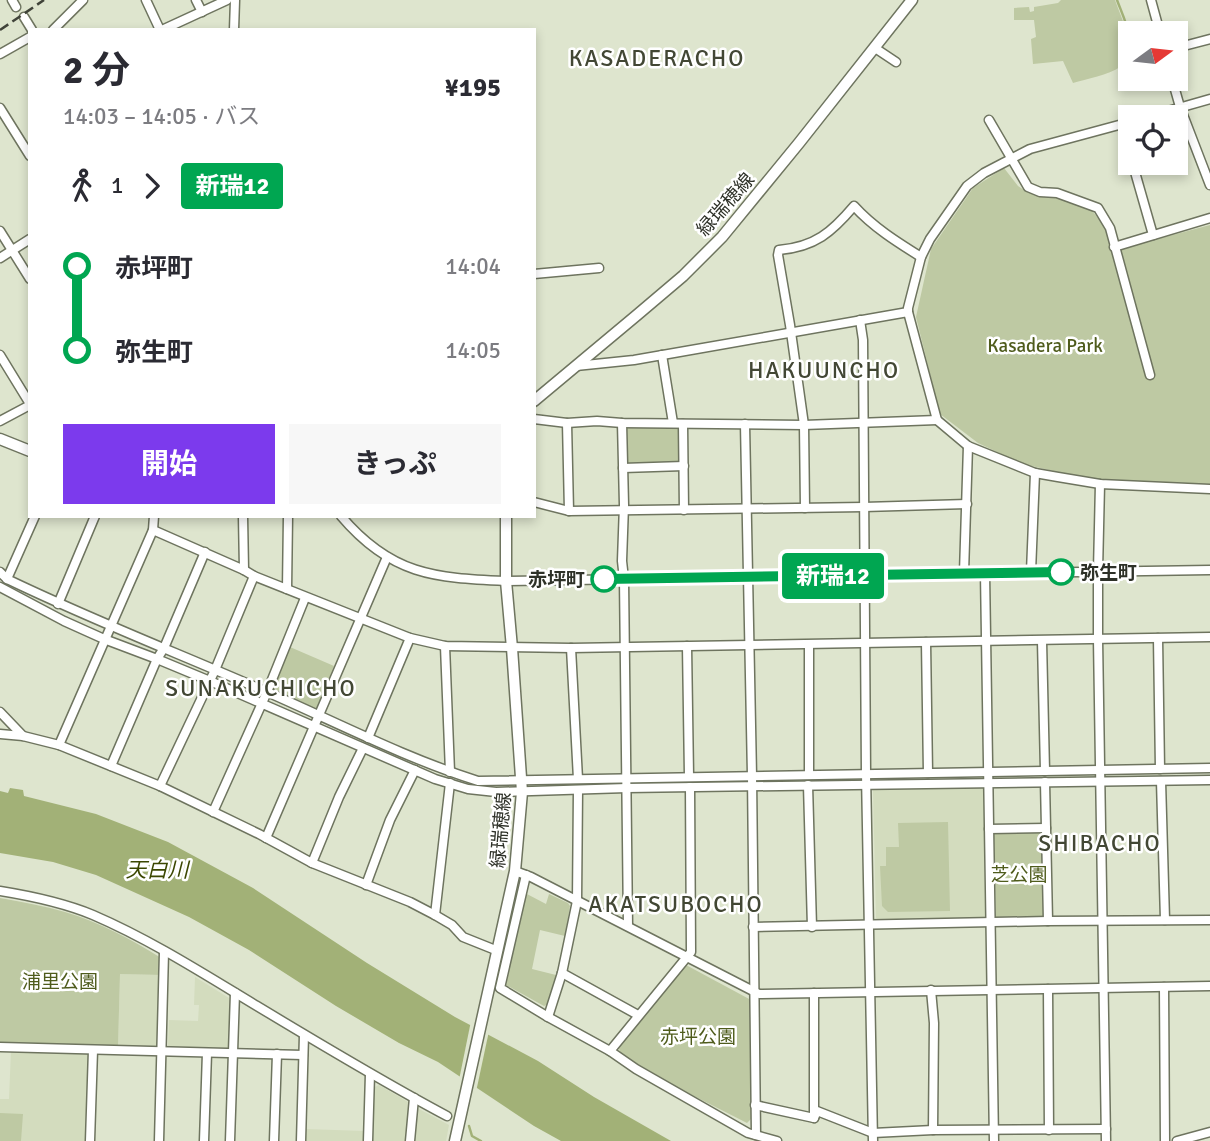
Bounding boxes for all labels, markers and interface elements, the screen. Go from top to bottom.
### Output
north arrow [1118,21,1188,91]
map controls [1118,21,1188,175]
district label: KASADERACHO [569,44,745,73]
text: 2 分 [63,47,130,94]
text: ¥195 [445,72,501,104]
text: 14:03 – 14:05 · バス [63,102,260,131]
button: locate [1118,105,1188,175]
icon: walk [63,167,101,205]
icon: forward [133,167,171,205]
street label: 緑瑞穂線 [692,168,760,241]
text: 1 [111,171,123,200]
text: 新瑞12 [195,171,269,201]
text: 14:04 [445,252,501,281]
text: 赤坪町 [115,253,193,285]
park label: Kasadera Park [987,334,1103,358]
text: 14:05 [445,336,501,365]
text: 弥生町 [115,337,193,369]
district label: HAKUUNCHO [748,356,900,385]
button: 開始 [63,424,275,504]
button: きっぷ [289,424,501,504]
line badge: 新瑞12 [784,553,882,599]
marker: 弥生町 [1048,559,1074,585]
text: 新瑞12 [796,561,870,591]
place label: 弥生町 [1080,561,1137,585]
marker: 赤坪町 [591,566,617,592]
place label: 赤坪町 [528,568,585,592]
district label: SUNAKUCHICHO [165,674,357,703]
street label: 緑瑞穂線 [486,791,516,869]
district label: SHIBACHO [1038,829,1162,858]
water label: 天白川 [126,857,190,883]
park label: 芝公園 [990,863,1048,887]
district label: AKATSUBOCHO [588,890,764,919]
park label: 浦里公園 [22,970,98,994]
park label: 赤坪公園 [660,1025,736,1049]

